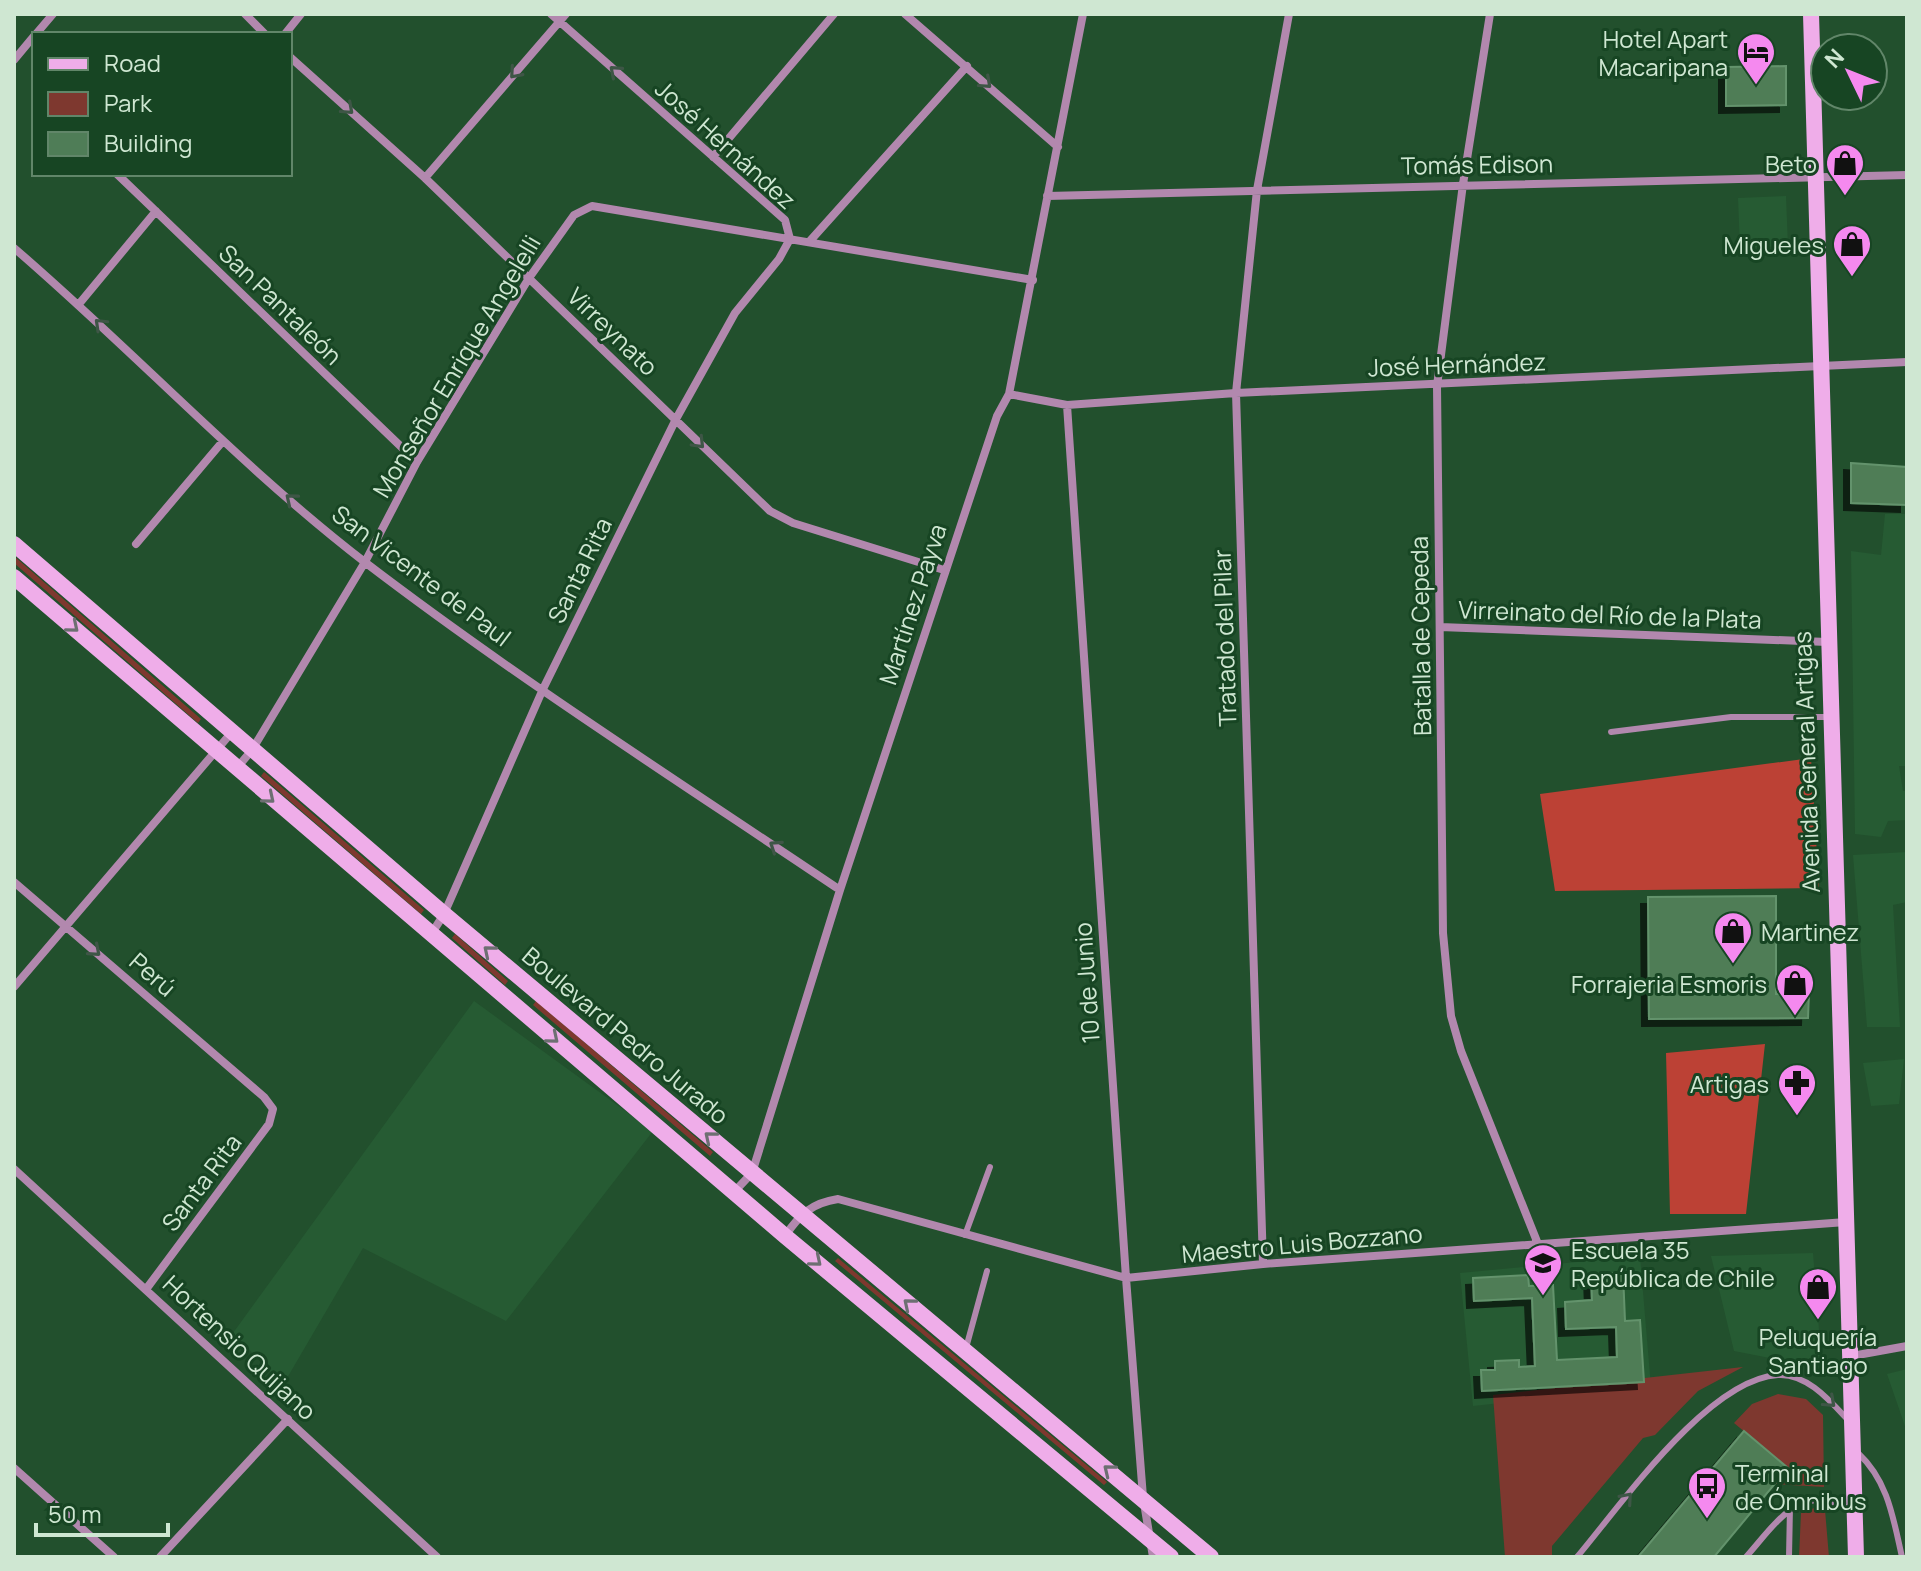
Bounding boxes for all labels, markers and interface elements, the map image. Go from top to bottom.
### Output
place label: Hotel Apart Macaripana [1599,22,1728,83]
hotel icon: Hotel Apart Macaripana [1735,31,1777,86]
legend [32,32,292,176]
north arrow [1809,32,1889,112]
text: N [1818,42,1851,74]
text: Road [104,46,161,79]
one-way arrow [510,64,525,79]
one-way arrow [610,66,625,80]
street label: José Hernández [649,72,803,216]
one-way arrow [976,73,991,88]
text: Park [104,86,153,119]
one-way arrow [339,99,354,114]
text: Building [104,126,192,159]
shop icon: Beto [1824,142,1866,197]
street label: Tomás Edison [1401,146,1553,182]
place label: Beto [1765,147,1817,180]
shop icon: Migueles [1831,223,1873,278]
place label: Migueles [1723,228,1824,261]
street label: Monseñor Enrique Angelelli [364,229,548,503]
street label: San Pantaleón [212,237,350,371]
street label: Virreynato [561,280,665,382]
one-way arrow [95,318,109,333]
street label: José Hernández [1367,344,1547,384]
one-way arrow [689,434,704,448]
one-way arrow [286,495,300,509]
street label: San Vicente de Paul [326,497,518,653]
street label: Santa Rita [539,512,619,628]
street label: Martínez Payva [870,519,954,689]
street label: Batalla de Cepeda [1402,536,1438,736]
street label: Tratado del Pilar [1204,549,1244,727]
street label: Virreinato del Río de la Plata [1458,592,1762,636]
one-way arrow [64,617,79,632]
street label: Avenida General Artigas [1785,631,1827,893]
one-way arrow [260,788,275,803]
one-way arrow [770,841,784,856]
shop icon: Martinez [1712,910,1754,965]
place label: Martinez [1761,915,1859,948]
street label: 10 de Junio [1065,921,1107,1045]
street label: Boulevard Pedro Jurado [516,939,736,1131]
one-way arrow [86,941,101,955]
street label: Perú [123,945,183,1003]
one-way arrow [484,946,499,961]
shop icon: Forrajeria Esmoris [1774,962,1816,1017]
place label: Forrajeria Esmoris [1571,967,1767,1000]
one-way arrow [544,1028,559,1043]
pharmacy icon: Artigas [1776,1062,1818,1117]
place label: Artigas [1690,1067,1769,1100]
street label: Santa Rita [154,1127,248,1237]
one-way arrow [704,1132,719,1147]
street label: Maestro Luis Bozzano [1180,1216,1424,1270]
place label: Escuela 35 República de Chile [1571,1233,1775,1294]
school or university icon: Escuela 35 República de Chile [1522,1242,1564,1297]
one-way arrow [807,1251,821,1266]
shop icon: Peluquería Santiago [1797,1266,1839,1321]
street label: Hortensio Quijano [156,1267,324,1427]
one-way arrow [903,1299,918,1314]
place label: Peluquería Santiago [1759,1320,1877,1381]
one-way arrow [1821,1393,1835,1408]
place label: Terminal de Ómnibus [1735,1456,1867,1517]
one-way arrow [1104,1465,1118,1480]
bus stop icon: Terminal de Ómnibus [1686,1465,1728,1520]
scale bar [36,1487,168,1537]
one-way arrow [1618,1493,1632,1507]
text: 50 m [48,1497,102,1530]

